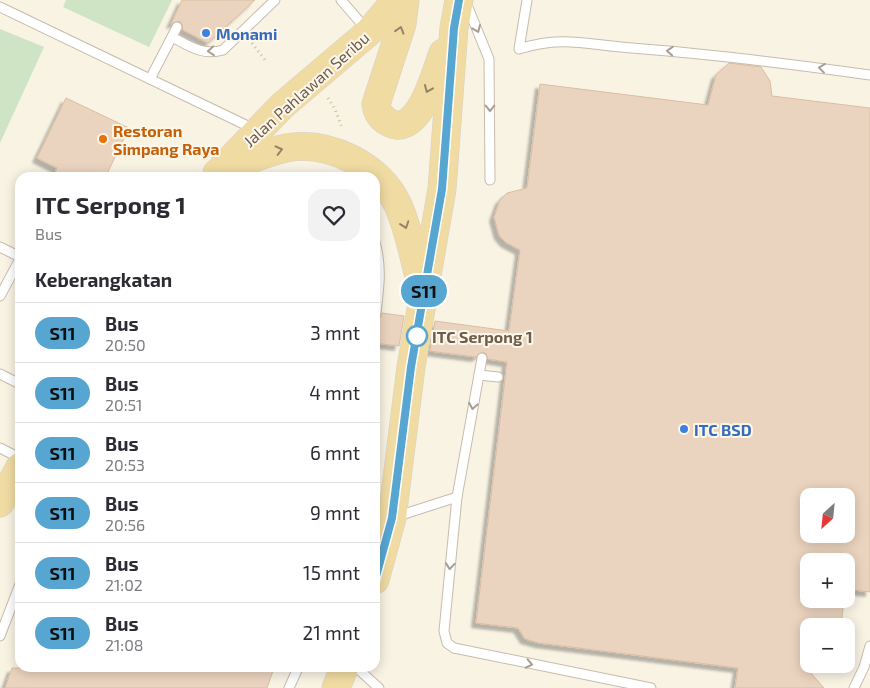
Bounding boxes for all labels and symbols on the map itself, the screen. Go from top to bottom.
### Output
place label: Monami [216,24,277,43]
one-way arrow [471,25,481,33]
marker: Monami [200,27,212,39]
one-way arrow [395,27,405,35]
street label: Jalan Pahlawan Seribu [239,28,373,150]
one-way arrow [207,45,215,56]
one-way arrow [665,46,673,57]
one-way arrow [817,63,825,74]
one-way arrow [424,84,434,93]
one-way arrow [484,104,495,112]
place label: Restoran Simpang Raya [113,121,219,159]
marker: Restoran Simpang Raya [97,133,109,145]
one-way arrow [275,145,284,156]
one-way arrow [400,220,410,229]
line badge: S11 [395,275,453,307]
marker: ITC Serpong 1 [406,325,428,347]
place label: ITC Serpong 1 [432,327,533,346]
one-way arrow [469,401,479,410]
place label: ITC BSD [694,420,752,439]
marker: ITC BSD [678,423,690,435]
north arrow [800,488,855,542]
one-way arrow [445,563,456,571]
one-way arrow [525,658,533,668]

